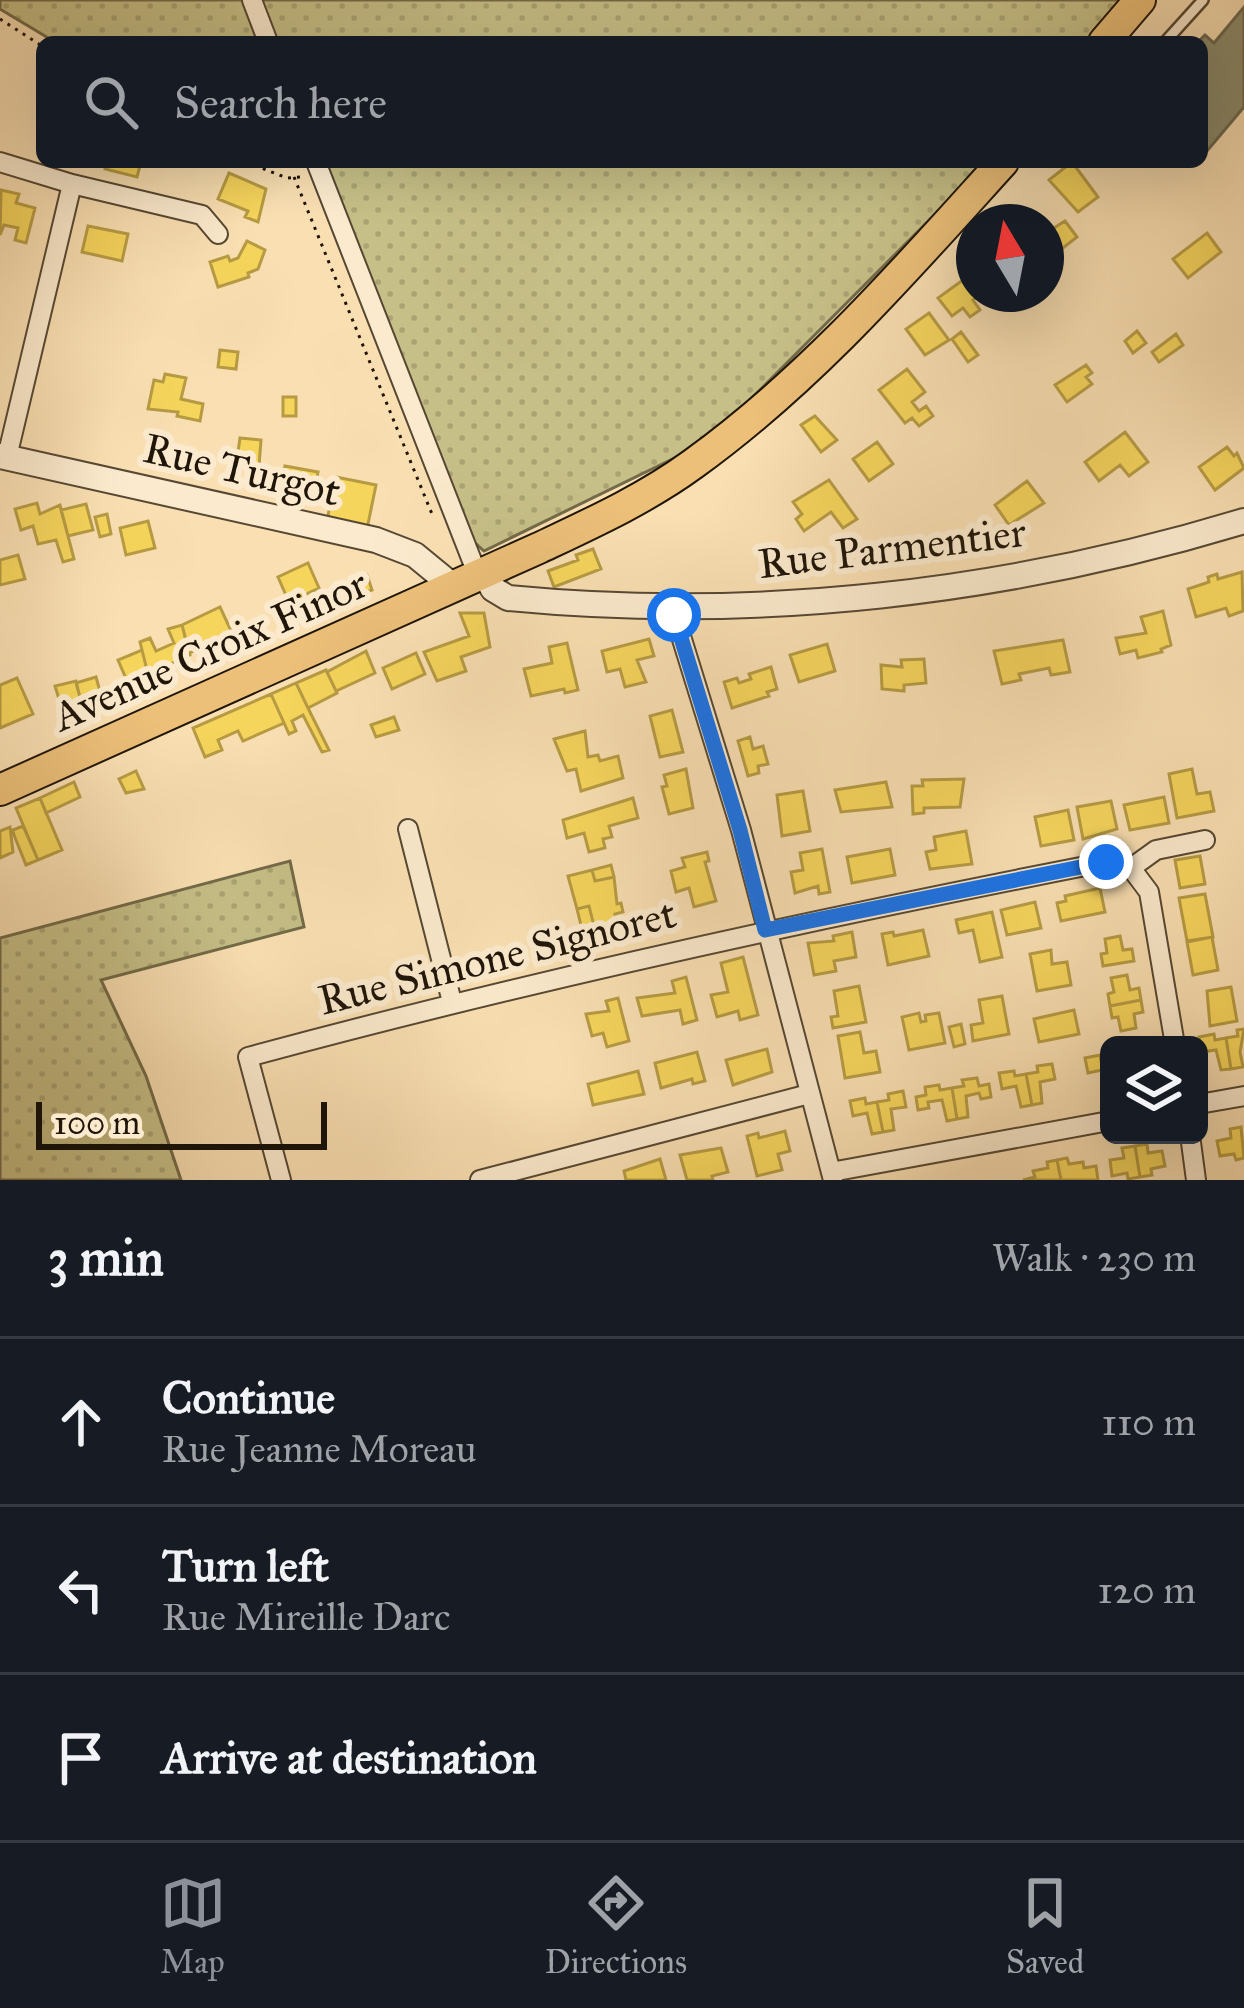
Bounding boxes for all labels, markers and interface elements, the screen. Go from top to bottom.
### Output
search box [36,36,1208,168]
icon: search [78,69,144,135]
text: Search here [174,75,387,130]
north arrow [956,204,1064,312]
street label: Rue Turgot [139,422,346,518]
street label: Rue Parmentier [755,506,1029,590]
street label: Avenue Croix Finor [43,557,376,743]
route start [647,588,701,642]
route end [1079,835,1133,889]
street label: Rue Simone Signoret [313,887,681,1027]
map controls [1100,1036,1208,1144]
button: layers [1100,1036,1208,1144]
scale bar [36,1096,327,1149]
text: 100 m [54,1103,140,1143]
text: 3 min [48,1227,164,1289]
text: Walk · 230 m [992,1234,1196,1282]
text: Continue [162,1370,335,1425]
icon: ahead [48,1389,114,1455]
text: 110 m [1101,1398,1196,1446]
text: Rue Jeanne Moreau [162,1425,477,1473]
text: Turn left [162,1538,329,1593]
icon: left [48,1557,114,1623]
text: 120 m [1097,1566,1196,1614]
text: Rue Mireille Darc [162,1593,451,1641]
icon: arrive [48,1725,114,1791]
text: Arrive at destination [162,1730,537,1785]
tab: Map [160,1870,226,1982]
tab: Directions [545,1870,687,1982]
tab: Saved [1006,1870,1084,1982]

